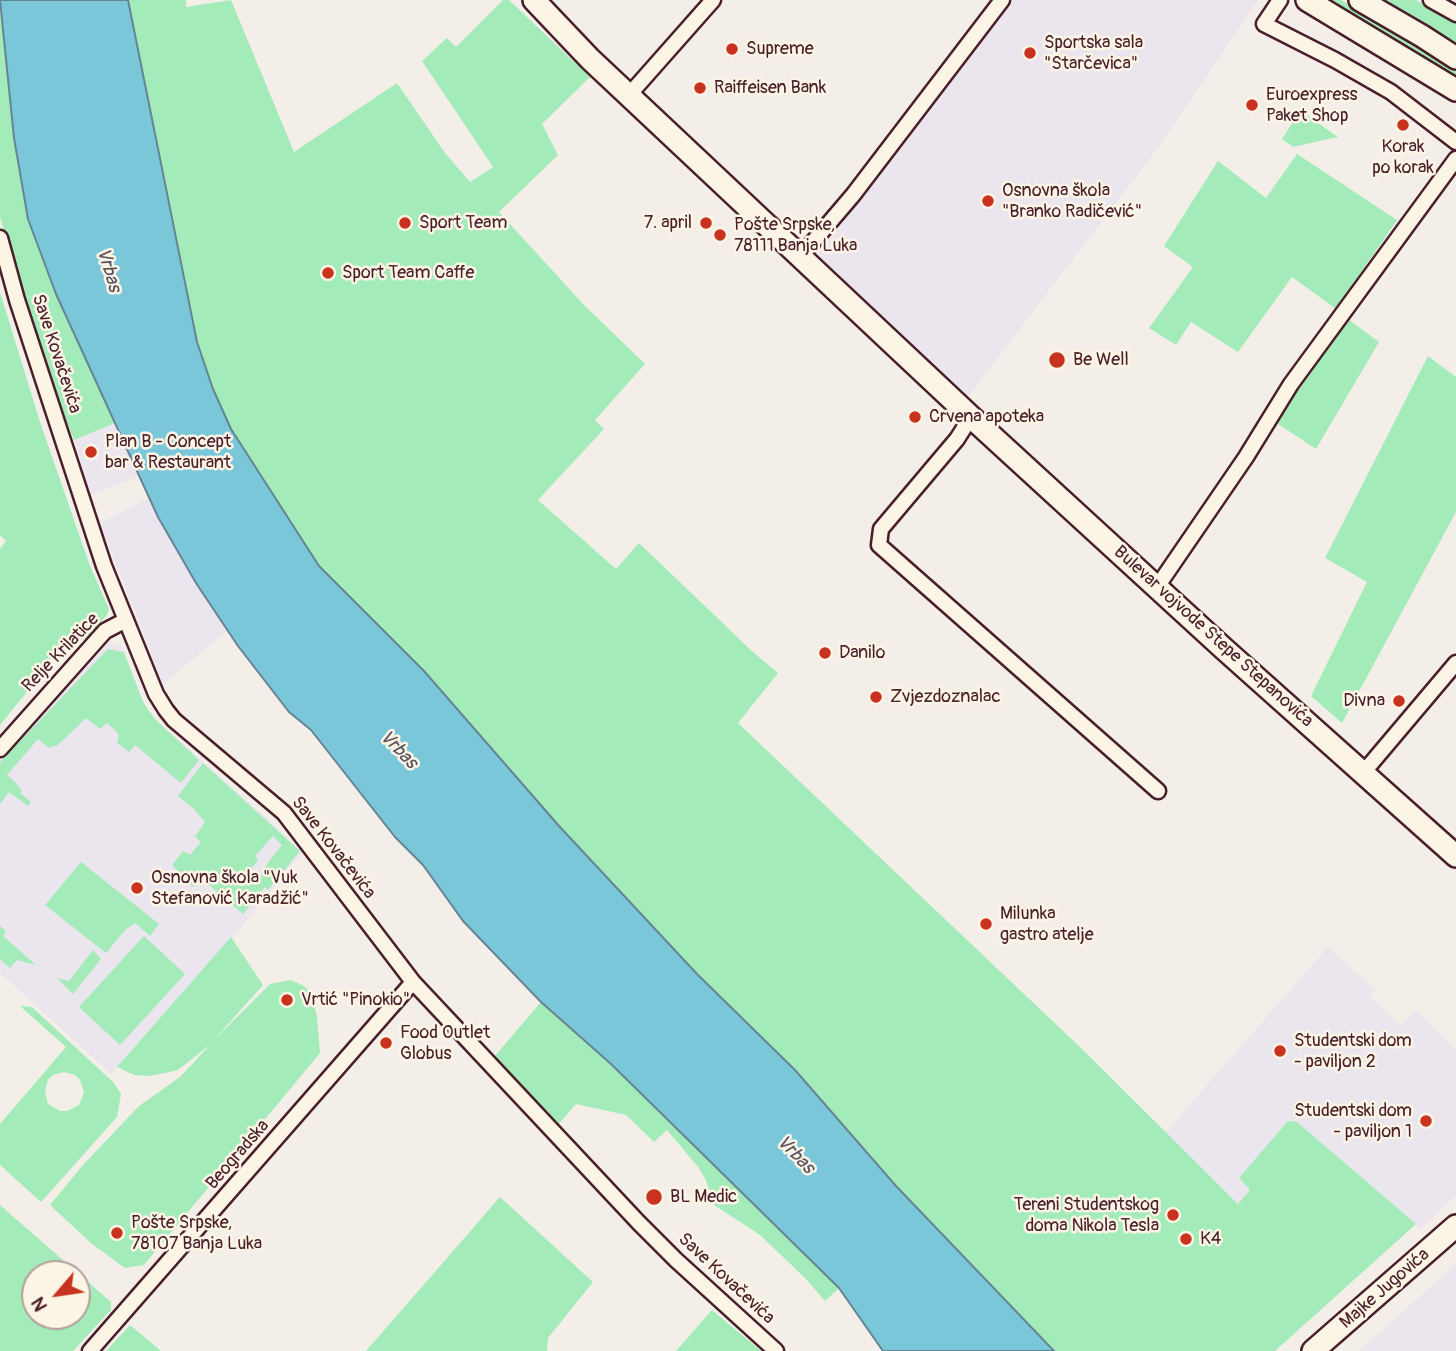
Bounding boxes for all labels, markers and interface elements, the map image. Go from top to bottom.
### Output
place label: Sportska sala "Starčevica" [1044,32,1143,74]
place label: Supreme [746,38,814,60]
marker: Supreme [724,41,740,57]
marker: Sportska sala "Starčevica" [1022,45,1038,61]
place label: Raiffeisen Bank [714,77,826,99]
marker: Raiffeisen Bank [692,80,708,96]
place label: Euroexpress Paket Shop [1266,84,1358,126]
marker: Euroexpress Paket Shop [1244,97,1260,113]
marker: Korak po korak [1395,117,1411,133]
place label: Korak po korak [1372,136,1434,178]
place label: Osnovna škola "Branko Radičević" [1002,180,1142,222]
marker: Osnovna škola "Branko Radičević" [980,193,996,209]
place label: Sport Team [419,212,507,234]
place label: 7. april [644,212,692,234]
place label: Pošte Srpske, 78111 Banja Luka [734,214,857,256]
marker: Sport Team [397,215,413,231]
marker: 7. april [698,215,714,231]
marker: Pošte Srpske, 78111 Banja Luka [712,227,728,243]
water label: Vrbas [91,245,125,295]
place label: Sport Team Caffe [342,262,474,284]
marker: Sport Team Caffe [320,265,336,281]
street label: Save Kovačevića [27,292,85,416]
place label: Be Well [1073,349,1129,371]
marker: Be Well [1047,350,1067,370]
place label: Crvena apoteka [929,406,1044,428]
marker: Crvena apoteka [907,409,923,425]
place label: Plan B - Concept bar & Restaurant [105,431,231,474]
marker: Plan B - Concept bar & Restaurant [83,444,99,460]
street label: Bulevar vojvode Stepe Stepanovića [1109,542,1317,732]
street label: Relje Krilatice [18,609,104,697]
place label: Danilo [839,642,885,664]
marker: Danilo [817,645,833,661]
place label: Zvjezdoznalac [890,686,1001,708]
marker: Zvjezdoznalac [868,689,884,705]
place label: Divna [1343,690,1385,712]
marker: Divna [1391,693,1407,709]
water label: Vrbas [374,726,422,774]
street label: Save Kovačevića [286,793,380,903]
place label: Osnovna škola "Vuk Stefanović Karadžić" [151,867,309,910]
marker: Osnovna škola "Vuk Stefanović Karadžić" [129,880,145,896]
place label: Milunka gastro atelje [1000,903,1094,946]
marker: Milunka gastro atelje [978,916,994,932]
place label: Vrtić "Pinokio" [301,989,410,1011]
marker: Vrtić "Pinokio" [279,992,295,1008]
place label: Food Outlet Globus [400,1022,490,1064]
place label: Studentski dom - paviljon 2 [1294,1030,1412,1072]
marker: Food Outlet Globus [378,1035,394,1051]
marker: Studentski dom - paviljon 2 [1272,1043,1288,1059]
place label: Studentski dom - paviljon 1 [1294,1100,1412,1142]
marker: Studentski dom - paviljon 1 [1418,1113,1434,1129]
street label: Beogradska [202,1116,274,1194]
water label: Vrbas [771,1131,819,1179]
place label: BL Medic [670,1186,737,1208]
marker: BL Medic [644,1187,664,1207]
place label: Tereni Studentskog doma Nikola Tesla [1013,1194,1159,1236]
marker: Tereni Studentskog doma Nikola Tesla [1165,1207,1181,1223]
place label: Pošte Srpske, 78107 Banja Luka [131,1212,262,1254]
marker: Pošte Srpske, 78107 Banja Luka [109,1225,125,1241]
place label: K4 [1200,1228,1221,1250]
street label: Save Kovačevića [673,1229,779,1329]
marker: K4 [1178,1231,1194,1247]
street label: Majke Jugovića [1336,1244,1434,1334]
north arrow [21,1260,91,1330]
text: N [26,1293,53,1316]

